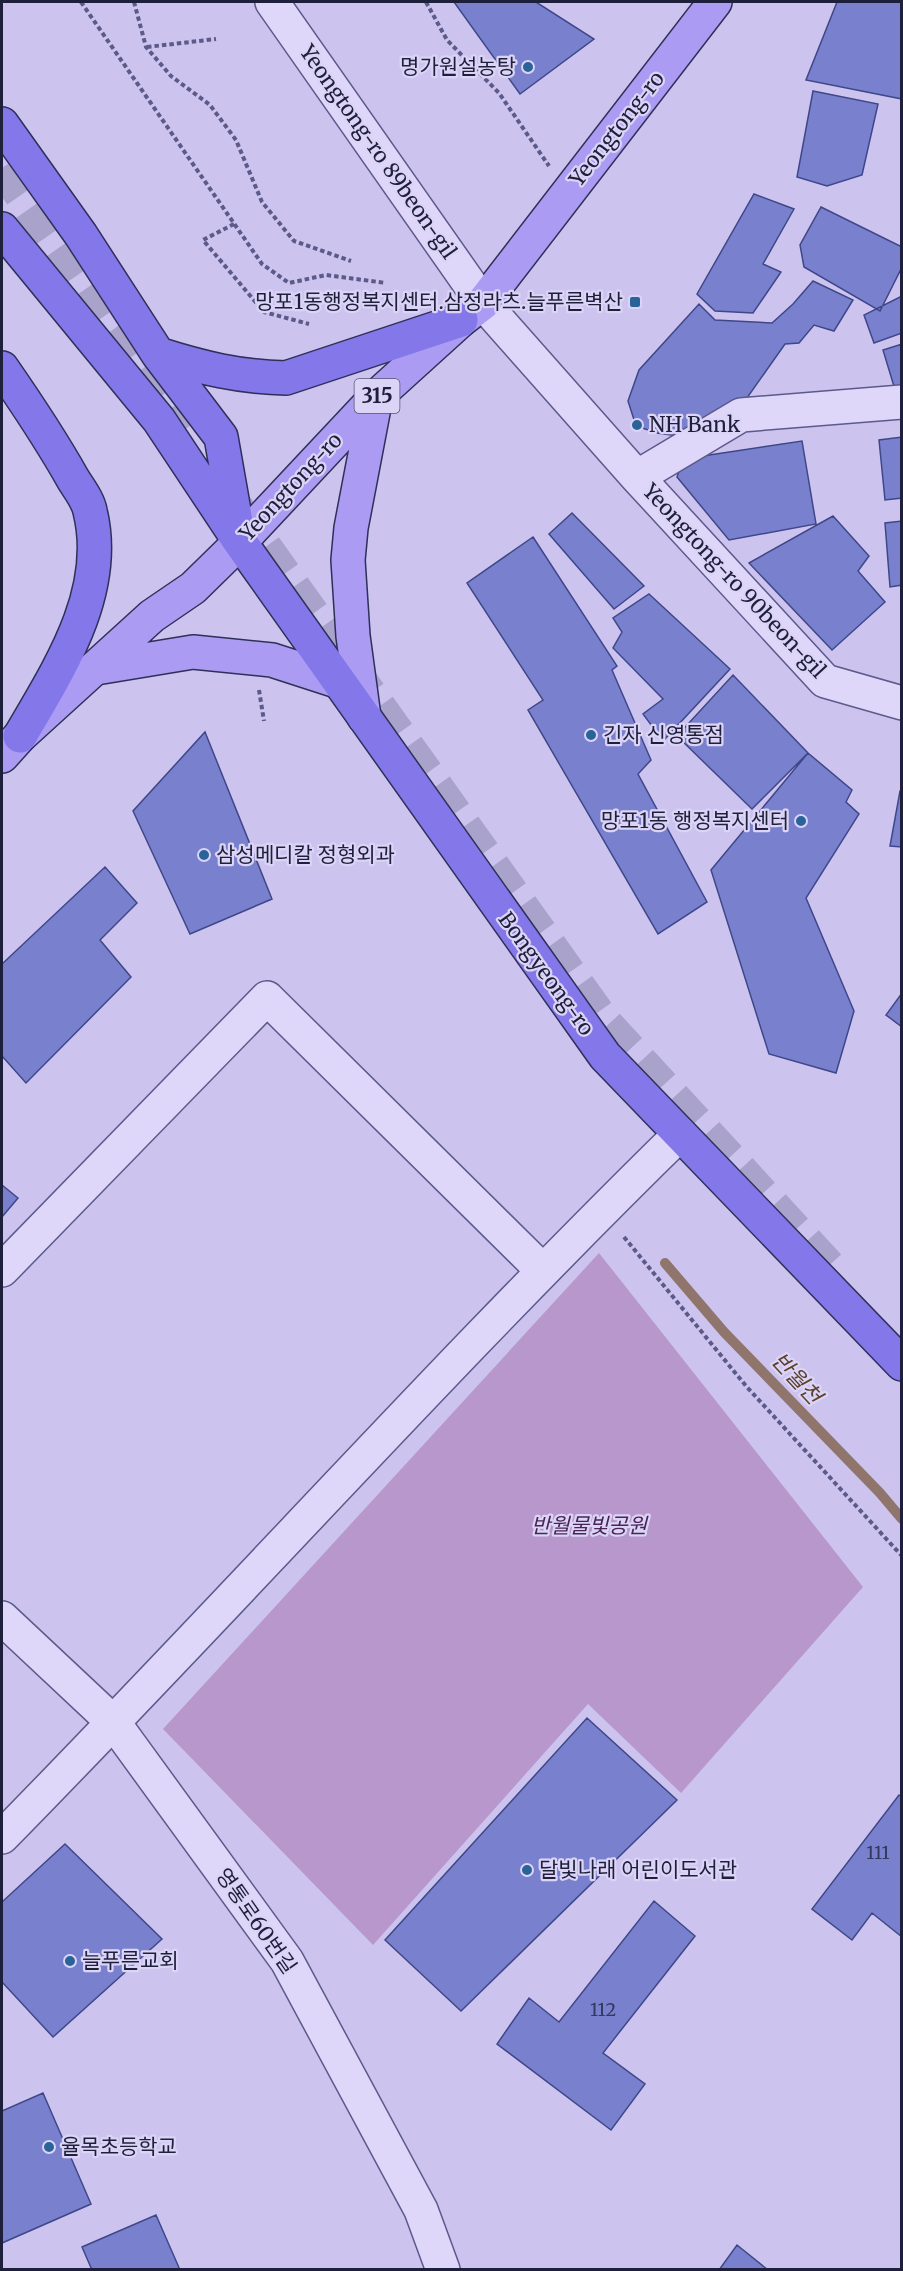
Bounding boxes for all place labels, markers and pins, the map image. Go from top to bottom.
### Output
place label: 명가원설농탕 [400,53,516,80]
marker: 명가원설농탕 [521,60,535,74]
place label: 망포1동행정복지센터.삼정라츠.늘푸른벽산 [255,288,623,315]
marker: 망포1동행정복지센터.삼정라츠.늘푸른벽산 [628,295,642,309]
place label: NH Bank [649,411,741,438]
marker: NH Bank [630,418,644,432]
place label: 긴자 신영통점 [603,721,724,748]
marker: 긴자 신영통점 [584,728,598,742]
place label: 망포1동 행정복지센터 [601,807,789,834]
marker: 망포1동 행정복지센터 [794,814,808,828]
place label: 삼성메디칼 정형외과 [216,841,395,868]
marker: 삼성메디칼 정형외과 [197,848,211,862]
place label: 달빛나래 어린이도서관 [539,1856,737,1883]
marker: 달빛나래 어린이도서관 [520,1863,534,1877]
place label: 늘푸른교회 [82,1947,179,1974]
marker: 늘푸른교회 [63,1954,77,1968]
place label: 율목초등학교 [61,2133,177,2160]
marker: 율목초등학교 [42,2140,56,2154]

